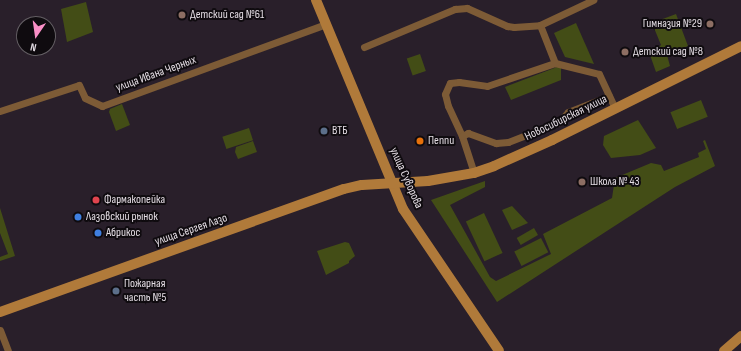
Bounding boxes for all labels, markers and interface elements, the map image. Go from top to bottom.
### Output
place label: Детский сад №61 [190,8,264,22]
marker: Детский сад №61 [177,10,187,20]
north arrow [16,16,56,56]
place label: Гимназия №29 [643,17,702,31]
marker: Гимназия №29 [705,19,715,29]
text: N [29,40,38,54]
place label: Детский сад №8 [633,45,703,59]
marker: Детский сад №8 [620,47,630,57]
street label: улица Ивана Черных [114,53,198,95]
street label: Новосибирская улица [523,92,609,144]
place label: ВТБ [332,124,347,138]
marker: ВТБ [319,126,329,136]
place label: Пеппи [428,134,454,148]
marker: Пеппи [415,136,425,146]
street label: улица Суворова [386,145,426,211]
place label: Школа № 43 [590,175,640,189]
marker: Школа № 43 [577,177,587,187]
place label: Фармакопейка [104,193,165,207]
marker: Фармакопейка [91,195,101,205]
place label: Лазовский рынок [86,210,158,224]
street label: улица Сергея Лазо [153,211,229,249]
marker: Лазовский рынок [73,212,83,222]
place label: Абрикос [106,226,140,240]
marker: Абрикос [93,228,103,238]
place label: Пожарная часть №5 [124,277,166,305]
marker: Пожарная часть №5 [111,286,121,296]

